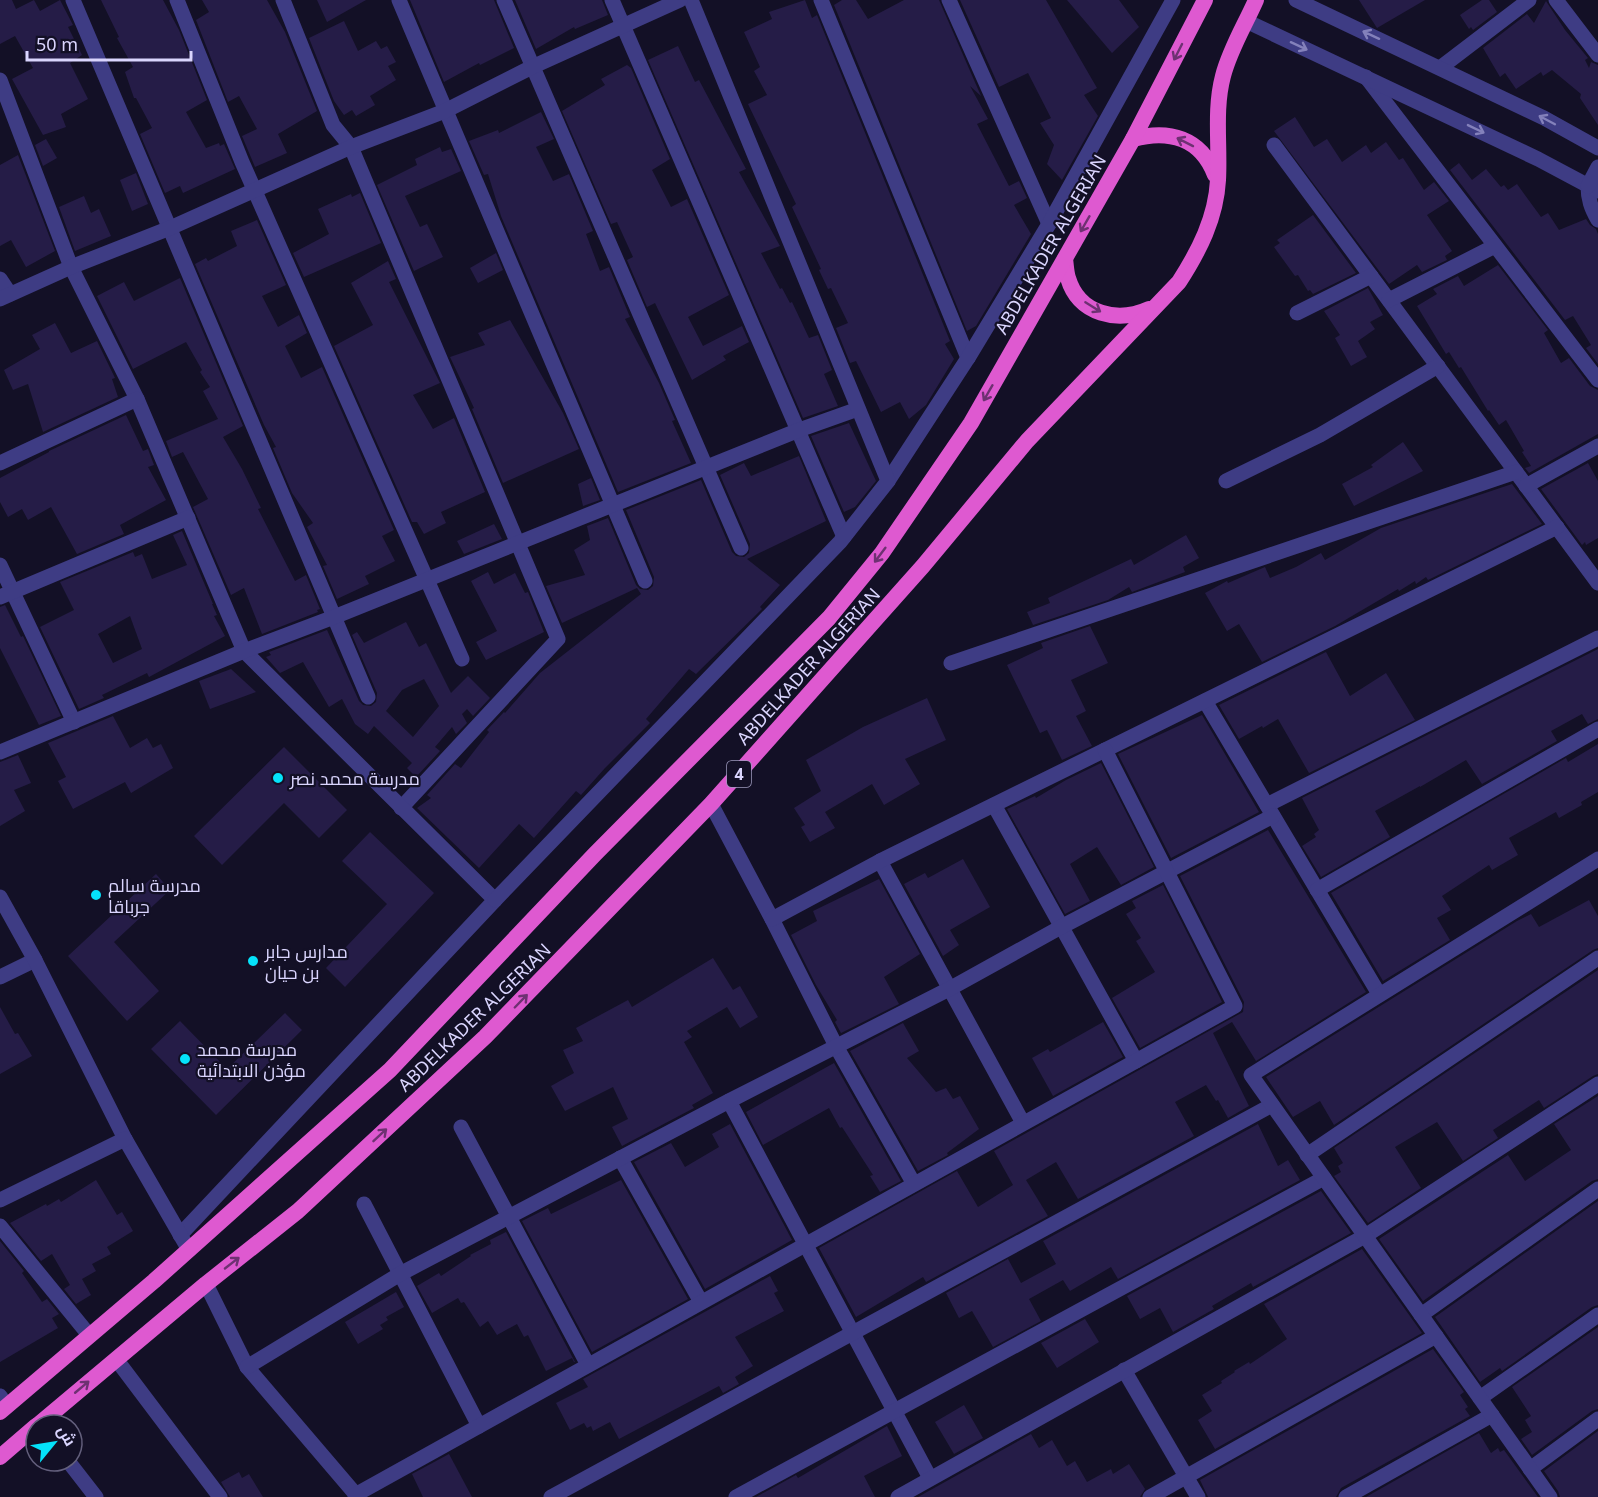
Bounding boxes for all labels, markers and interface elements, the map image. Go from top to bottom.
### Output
scale bar [27,24,190,62]
one-way arrow [1362,29,1380,41]
text: 50 m [36,32,78,56]
one-way arrow [1290,41,1308,53]
one-way arrow [1172,43,1184,60]
one-way arrow [1538,114,1556,125]
one-way arrow [1466,123,1484,135]
one-way arrow [1176,135,1194,147]
street label: ABDELKADER ALGERIAN [989,150,1111,338]
one-way arrow [1079,214,1090,232]
one-way arrow [1084,301,1101,314]
one-way arrow [982,384,994,401]
one-way arrow [873,546,886,562]
street label: ABDELKADER ALGERIAN [731,582,885,750]
road number: 4 [727,761,751,787]
place label: مدرسة محمد نصر [289,766,420,790]
marker: مدرسة محمد نصر [271,771,285,785]
place label: مدرسة سالم جرباقا [108,873,201,918]
marker: مدرسة سالم جرباقا [89,888,103,902]
street label: ABDELKADER ALGERIAN [392,938,556,1096]
place label: مدارس جابر بن حيان [264,939,348,984]
marker: مدارس جابر بن حيان [246,954,260,968]
one-way arrow [513,993,528,1008]
place label: مدرسة محمد مؤذن الابتدائية [197,1037,306,1082]
marker: مدرسة محمد مؤذن الابتدائية [178,1052,192,1066]
one-way arrow [372,1128,387,1142]
one-way arrow [224,1256,240,1269]
one-way arrow [74,1381,90,1394]
north arrow [24,1413,84,1473]
text: ش [52,1421,82,1450]

